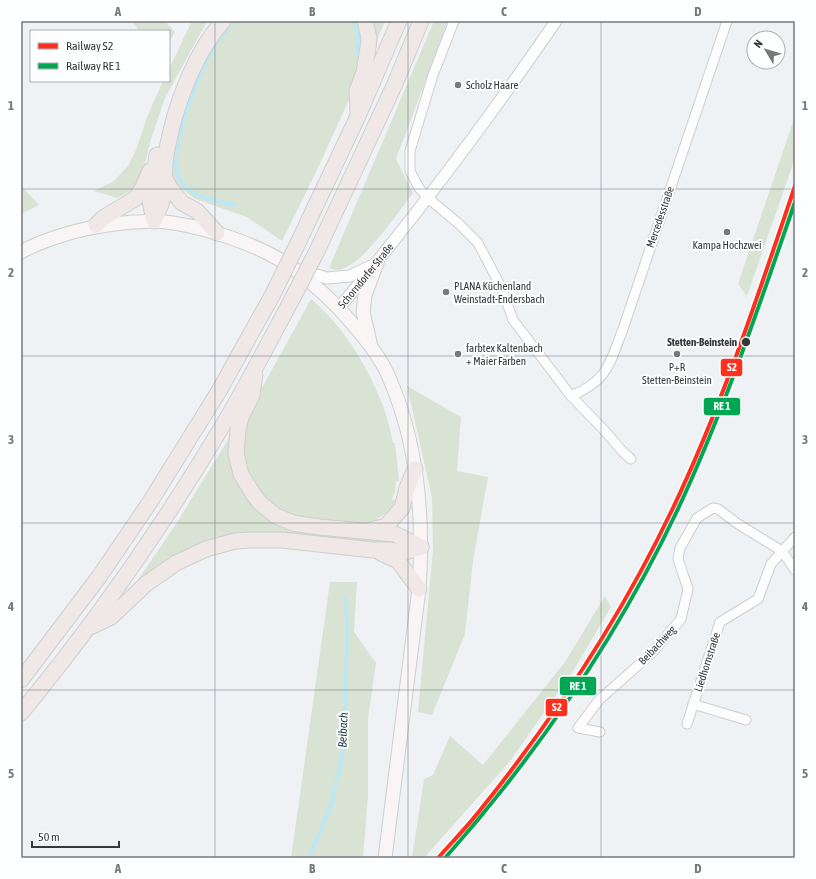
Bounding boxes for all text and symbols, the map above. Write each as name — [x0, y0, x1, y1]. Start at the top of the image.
text: A — [114, 4, 122, 19]
text: B — [309, 4, 316, 19]
text: C — [501, 4, 507, 19]
text: D — [694, 4, 702, 19]
legend — [30, 30, 170, 82]
north arrow — [746, 30, 786, 70]
text: N — [751, 38, 765, 50]
text: Railway S2 — [66, 39, 113, 53]
text: Railway RE 1 — [66, 59, 121, 73]
place label: Scholz Haare — [466, 79, 518, 91]
marker: Scholz Haare — [453, 80, 463, 90]
text: 1 — [8, 98, 14, 113]
text: 1 — [802, 98, 808, 113]
street label: Mercedesstraße — [644, 185, 676, 249]
marker: Kampa Hochzwei — [722, 227, 732, 237]
place label: Kampa Hochzwei — [693, 239, 761, 251]
street label: Schorndorfer Straße — [336, 241, 396, 310]
text: 2 — [8, 265, 14, 280]
text: 2 — [802, 265, 808, 280]
place label: PLANA Küchenland Weinstadt-Endersbach — [454, 280, 545, 305]
marker: PLANA Küchenland Weinstadt-Endersbach — [441, 287, 451, 297]
place label: Stetten-Beinstein — [667, 336, 737, 348]
marker: Stetten-Beinstein — [740, 336, 752, 348]
place label: farbtex Kaltenbach + Maier Farben — [466, 342, 543, 367]
marker: farbtex Kaltenbach + Maier Farben — [453, 349, 463, 359]
marker: P+R Stetten-Beinstein — [672, 349, 682, 359]
line badge: S2 — [720, 358, 743, 377]
place label: P+R Stetten-Beinstein — [642, 361, 712, 386]
text: S2 — [727, 361, 737, 373]
line badge: RE 1 — [703, 397, 741, 416]
text: RE 1 — [714, 400, 730, 412]
text: 3 — [8, 432, 14, 447]
text: 3 — [802, 432, 808, 447]
text: 4 — [7, 599, 14, 614]
text: 4 — [801, 599, 808, 614]
street label: Beibachweg — [636, 623, 678, 667]
street label: Liedhornstraße — [692, 631, 722, 693]
line badge: RE 1 — [559, 676, 597, 696]
text: RE 1 — [570, 680, 586, 692]
line badge: S2 — [545, 698, 568, 717]
text: S2 — [552, 701, 562, 713]
water label: Beibach — [335, 712, 351, 748]
text: 5 — [8, 766, 14, 781]
text: 5 — [802, 766, 808, 781]
scale bar — [32, 823, 119, 849]
text: 50 m — [38, 830, 60, 844]
text: A — [114, 861, 122, 876]
text: B — [309, 861, 316, 876]
text: C — [501, 861, 507, 876]
text: D — [694, 861, 702, 876]

